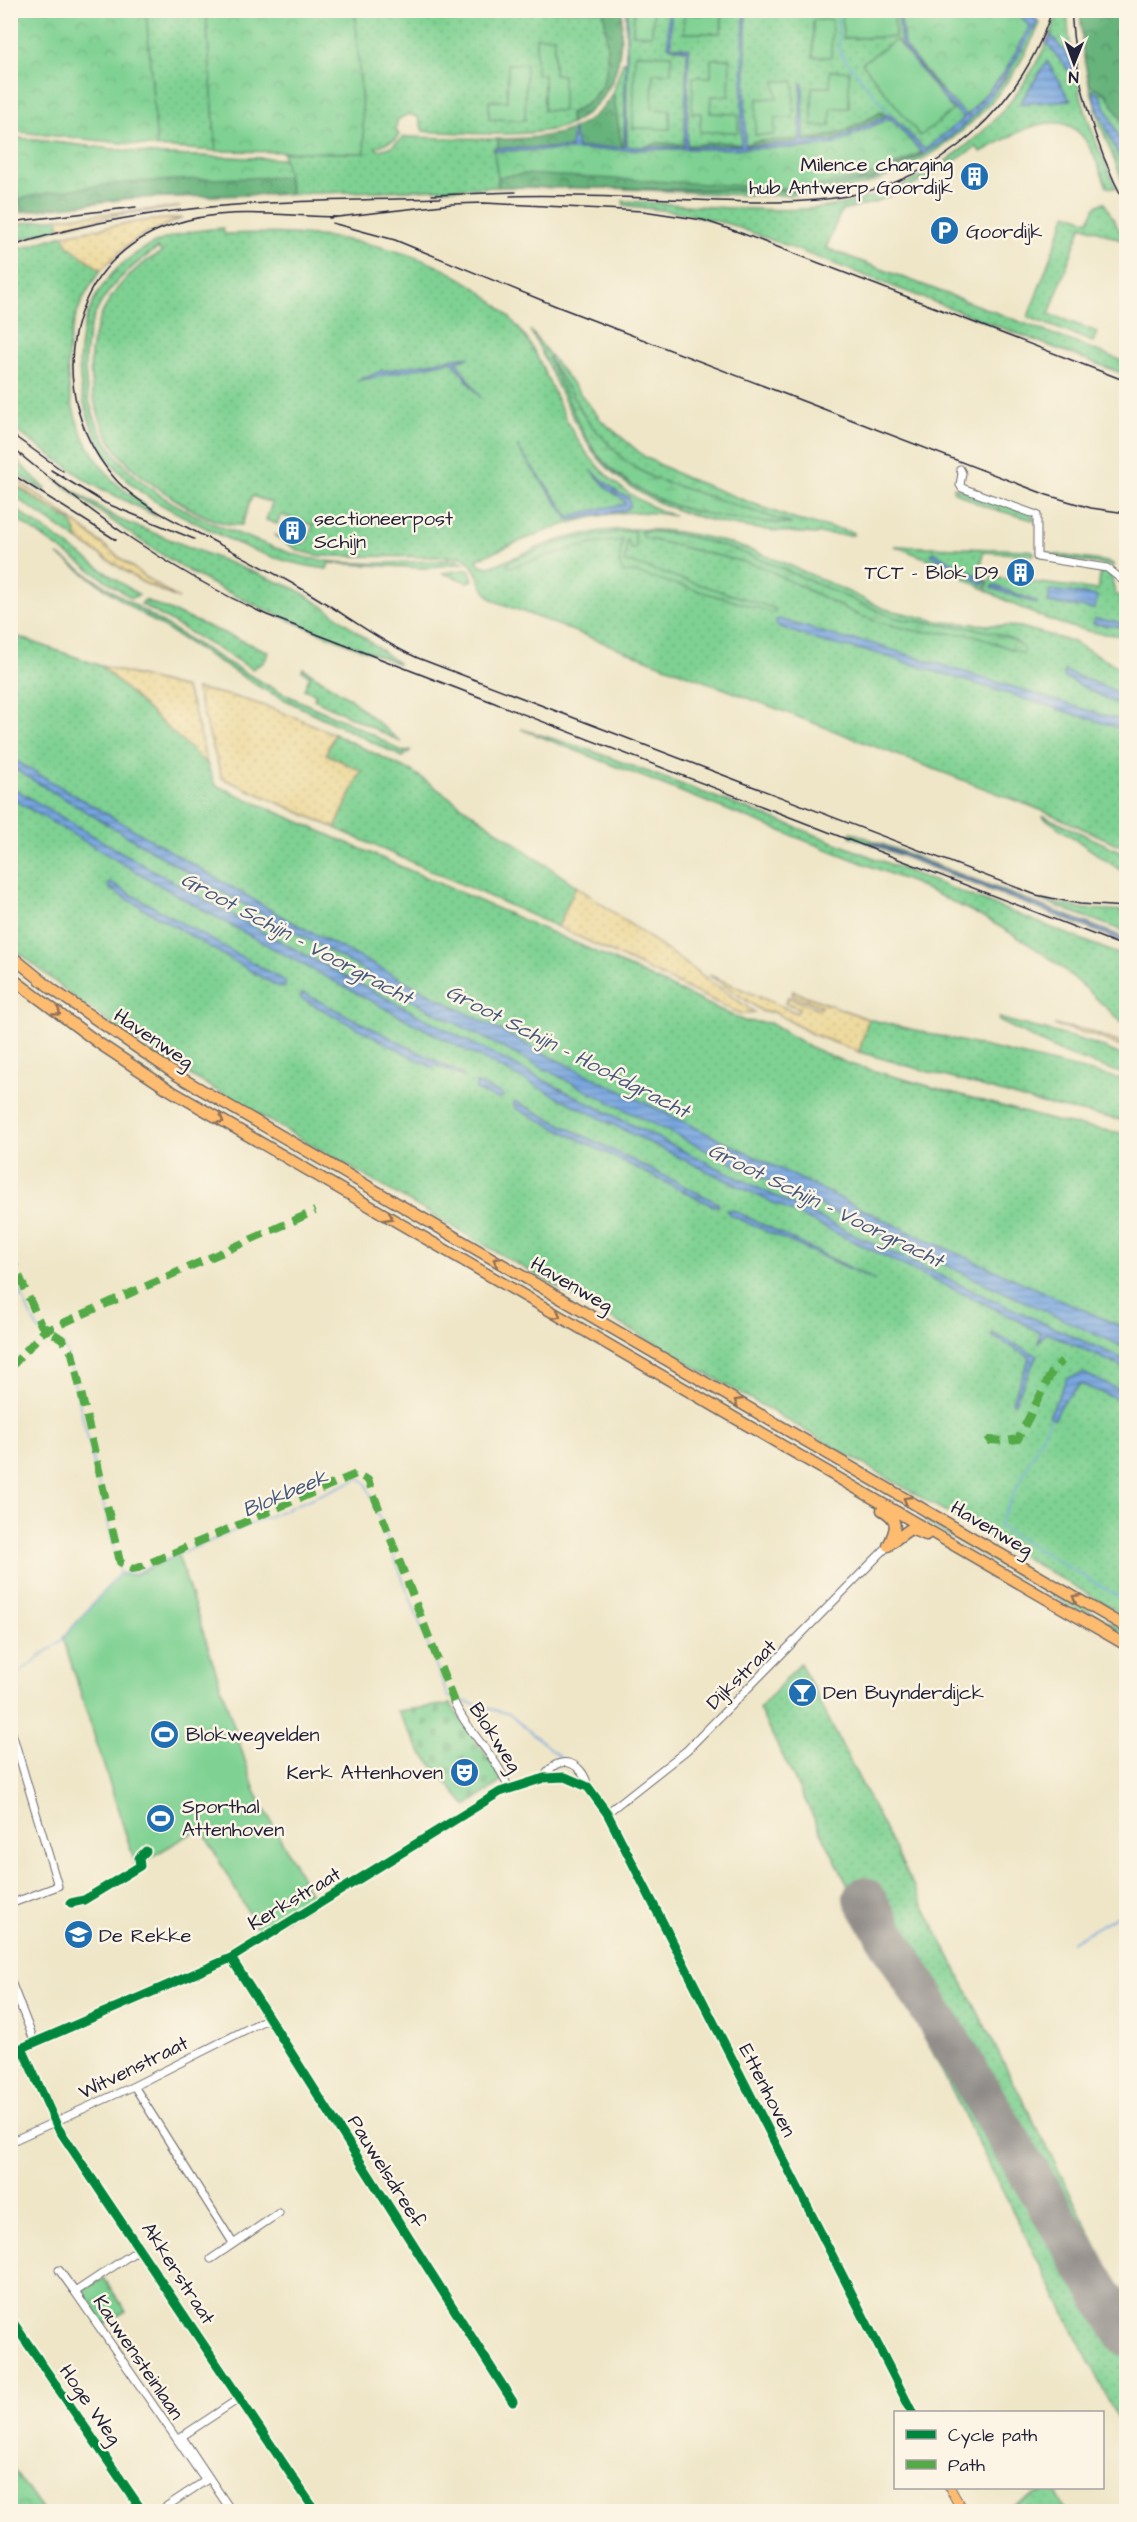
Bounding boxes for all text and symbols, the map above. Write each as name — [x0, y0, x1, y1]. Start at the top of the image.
north arrow — [1044, 33, 1104, 93]
text: N — [1069, 66, 1079, 88]
place label: Milence charging hub Antwerp Goordijk — [749, 151, 953, 202]
building icon: Milence charging hub Antwerp Goordijk — [958, 160, 990, 192]
parking icon: Goordijk — [929, 215, 961, 247]
place label: Goordijk — [966, 218, 1043, 246]
place label: sectioneerpost Schijn — [314, 505, 453, 556]
building icon: sectioneerpost Schijn — [277, 514, 309, 546]
building icon: TCT - Blok D9 — [1004, 556, 1036, 588]
place label: TCT - Blok D9 — [864, 559, 999, 587]
water label: Groot Schijn - Voorgracht — [175, 865, 420, 1014]
water label: Groot Schijn - Hoofdgracht — [441, 977, 697, 1128]
street label: Havenweg — [107, 1002, 199, 1077]
one-way arrow — [50, 1005, 61, 1016]
one-way arrow — [214, 1112, 224, 1124]
water label: Groot Schijn - Voorgracht — [703, 1136, 950, 1277]
one-way arrow — [382, 1210, 393, 1221]
street label: Havenweg — [525, 1250, 618, 1321]
one-way arrow — [493, 1257, 503, 1269]
one-way arrow — [551, 1308, 561, 1319]
one-way arrow — [734, 1397, 744, 1409]
water label: Blokbeek — [238, 1462, 333, 1524]
street label: Havenweg — [945, 1494, 1038, 1565]
one-way arrow — [903, 1496, 913, 1507]
one-way arrow — [1072, 1593, 1082, 1605]
street label: Dijkstraat — [700, 1633, 783, 1716]
bar icon: Den Buynderdijck — [786, 1676, 818, 1708]
place label: Den Buynderdijck — [823, 1679, 984, 1708]
street label: Blokweg — [461, 1697, 528, 1779]
sports icon: Blokwegvelden — [149, 1718, 181, 1750]
place label: Blokwegvelden — [186, 1721, 320, 1750]
theatre icon: Kerk Attenhoven — [448, 1756, 480, 1788]
place label: Kerk Attenhoven — [287, 1759, 443, 1787]
place label: Sporthal Attenhoven — [182, 1793, 284, 1844]
sports icon: Sporthal Attenhoven — [145, 1802, 177, 1834]
street label: Kerkstraat — [243, 1860, 346, 1938]
school or university icon: De Rekke — [62, 1919, 94, 1951]
place label: De Rekke — [99, 1922, 191, 1950]
street label: Witvenstraat — [74, 2029, 193, 2107]
street label: Ettenhoven — [732, 2039, 803, 2142]
street label: Pauwelsdreef — [340, 2110, 432, 2233]
street label: Akkerstraat — [135, 2217, 222, 2330]
street label: Kauwensteinlaan — [86, 2290, 190, 2425]
street label: Hoge Weg — [51, 2359, 128, 2451]
legend — [894, 2411, 1104, 2489]
text: Cycle path — [948, 2423, 1037, 2449]
text: Path — [948, 2453, 985, 2478]

